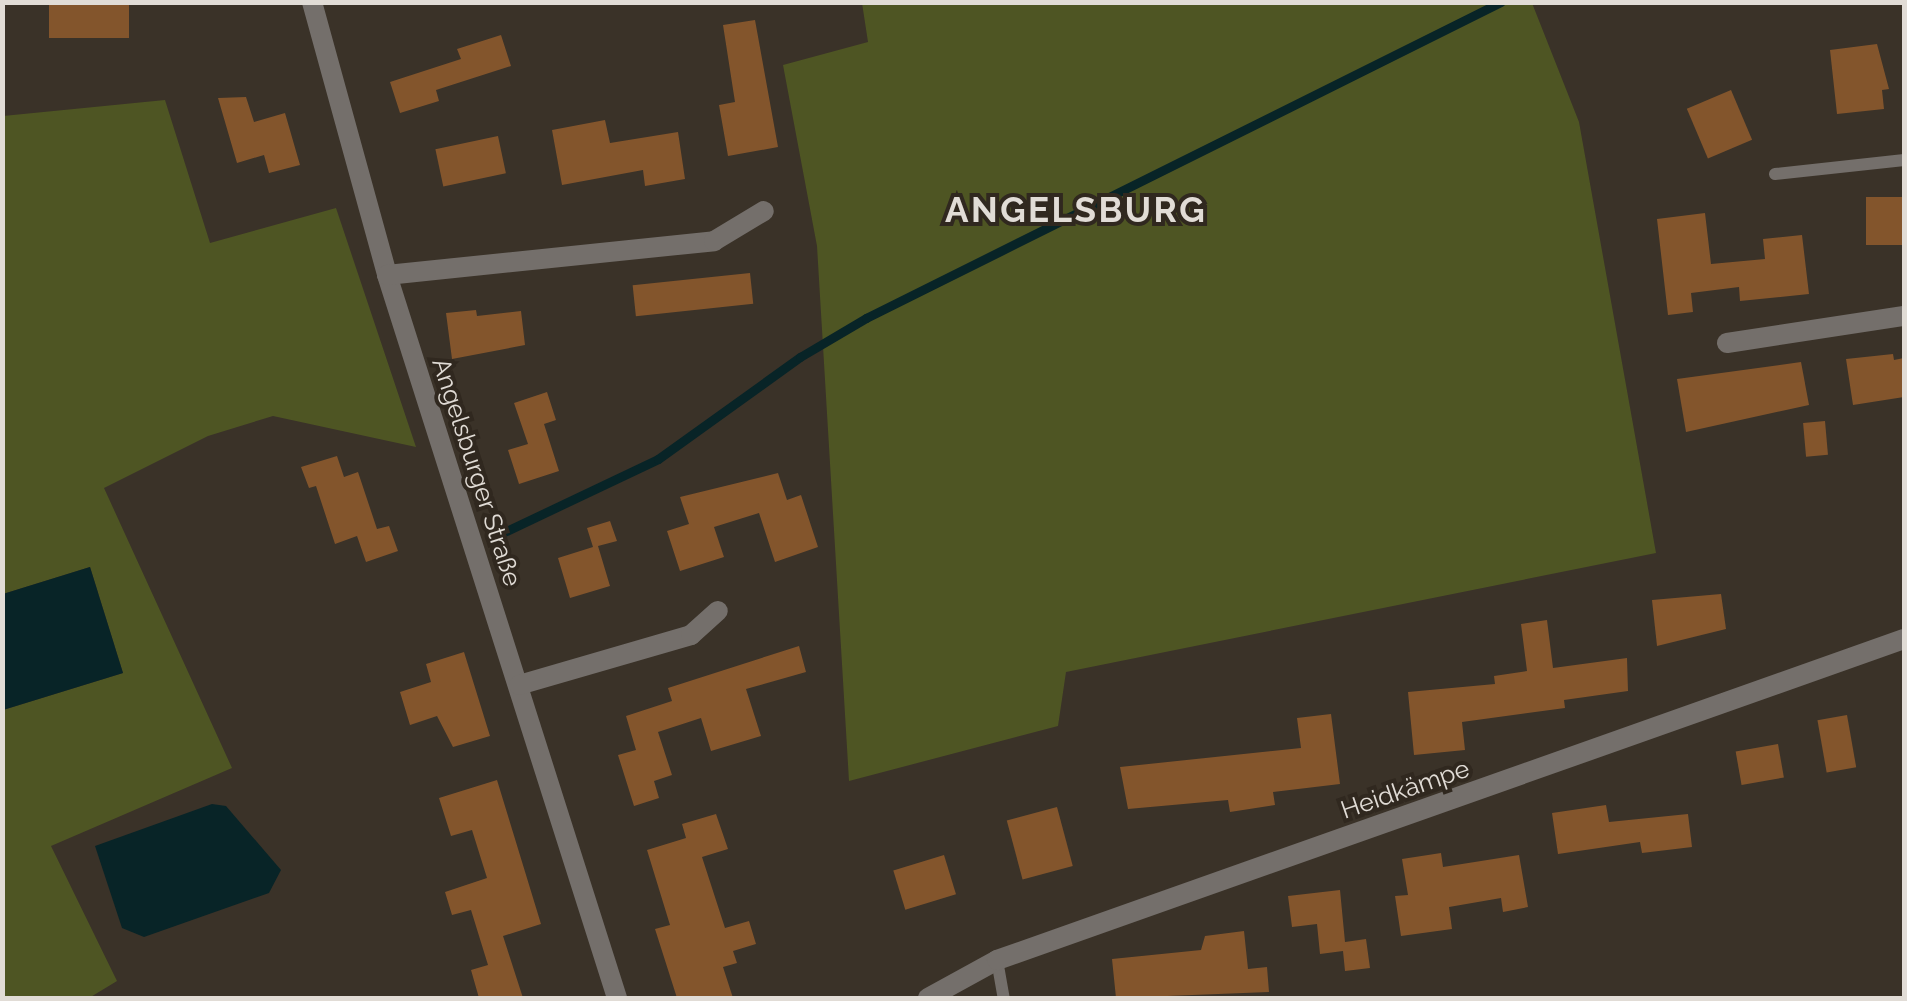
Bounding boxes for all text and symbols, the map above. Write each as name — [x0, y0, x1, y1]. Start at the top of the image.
district label: ANGELSBURG — [945, 189, 1207, 231]
street label: Angelsburger Straße — [426, 354, 528, 590]
street label: Heidkämpe — [1337, 753, 1473, 825]

